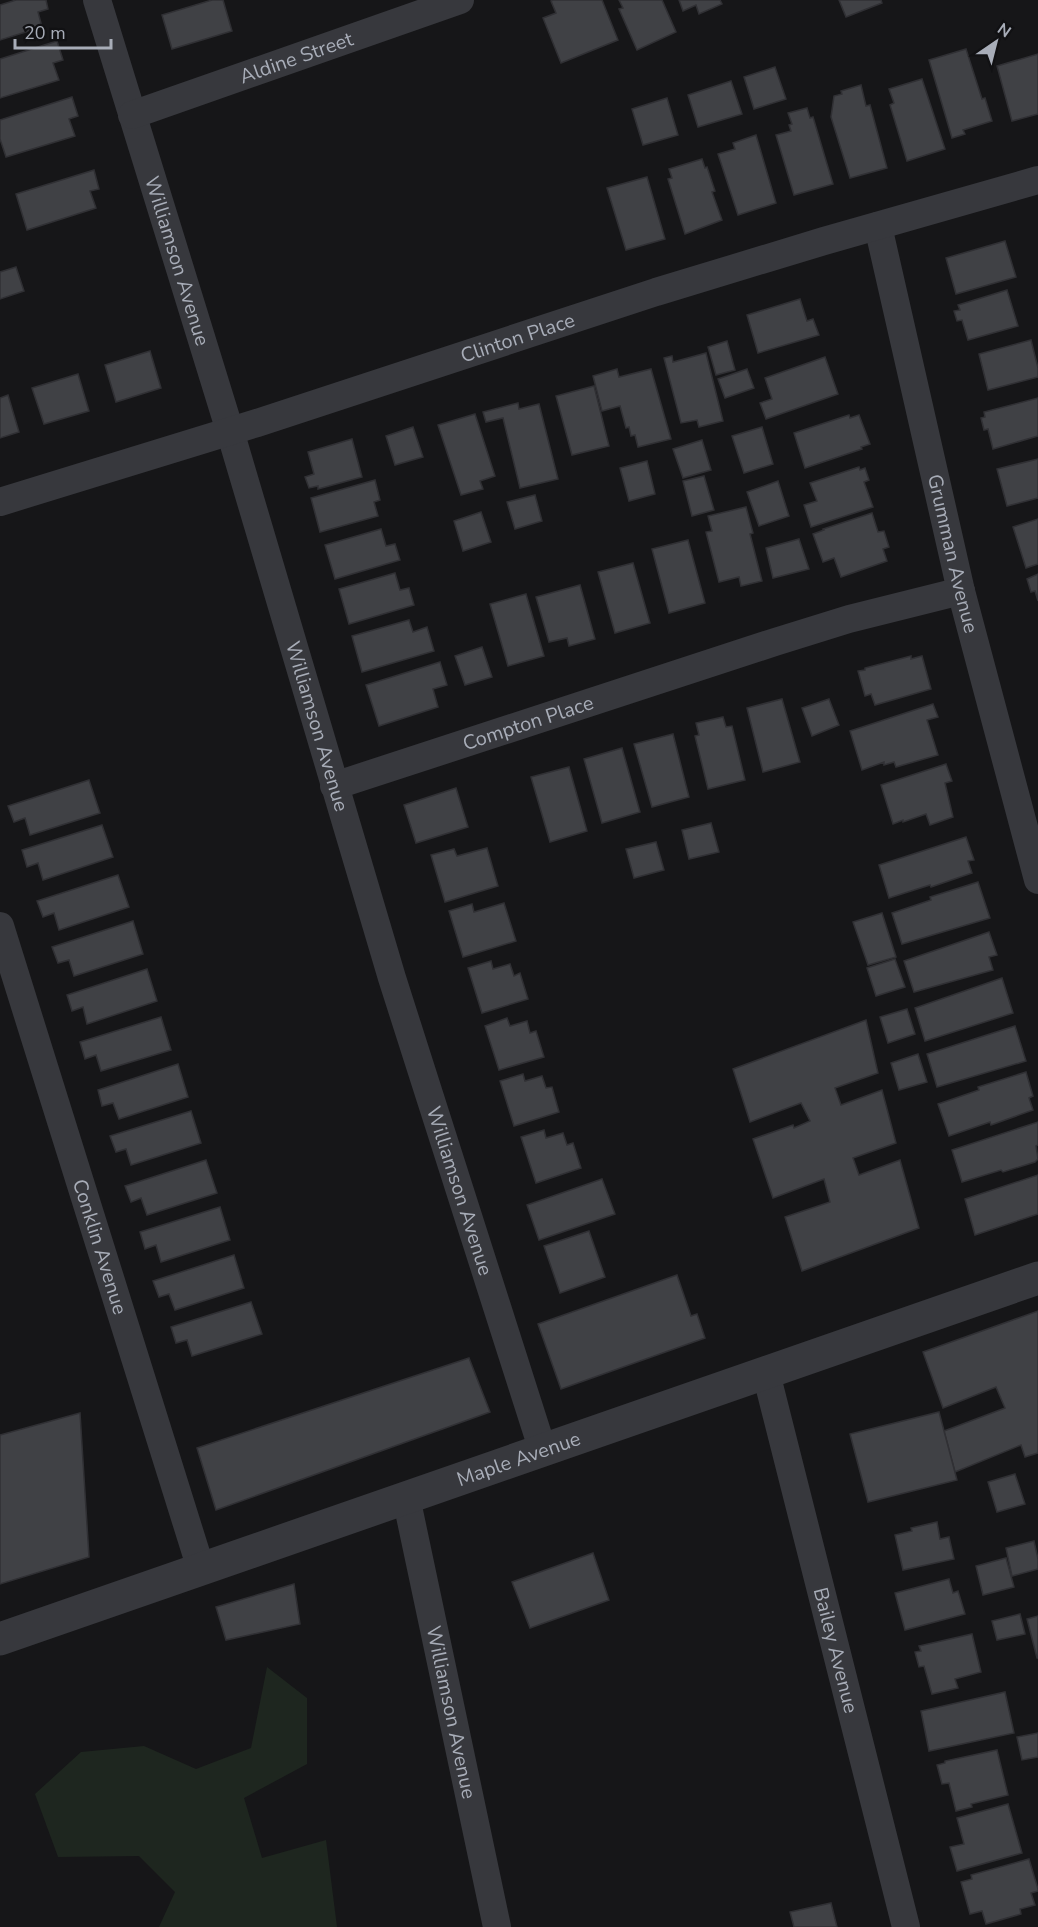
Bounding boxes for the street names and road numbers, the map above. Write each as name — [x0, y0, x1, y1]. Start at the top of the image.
street label: Aldine Street — [236, 25, 358, 90]
street label: Williamson Avenue — [139, 173, 216, 349]
street label: Clinton Place — [457, 306, 578, 369]
street label: Grumman Avenue — [921, 471, 985, 636]
street label: Williamson Avenue — [279, 638, 355, 815]
street label: Compton Place — [459, 689, 597, 757]
street label: Williamson Avenue — [420, 1103, 500, 1279]
street label: Conklin Avenue — [66, 1176, 134, 1318]
street label: Maple Avenue — [453, 1425, 584, 1493]
street label: Bailey Avenue — [807, 1585, 865, 1716]
street label: Williamson Avenue — [420, 1623, 483, 1801]

